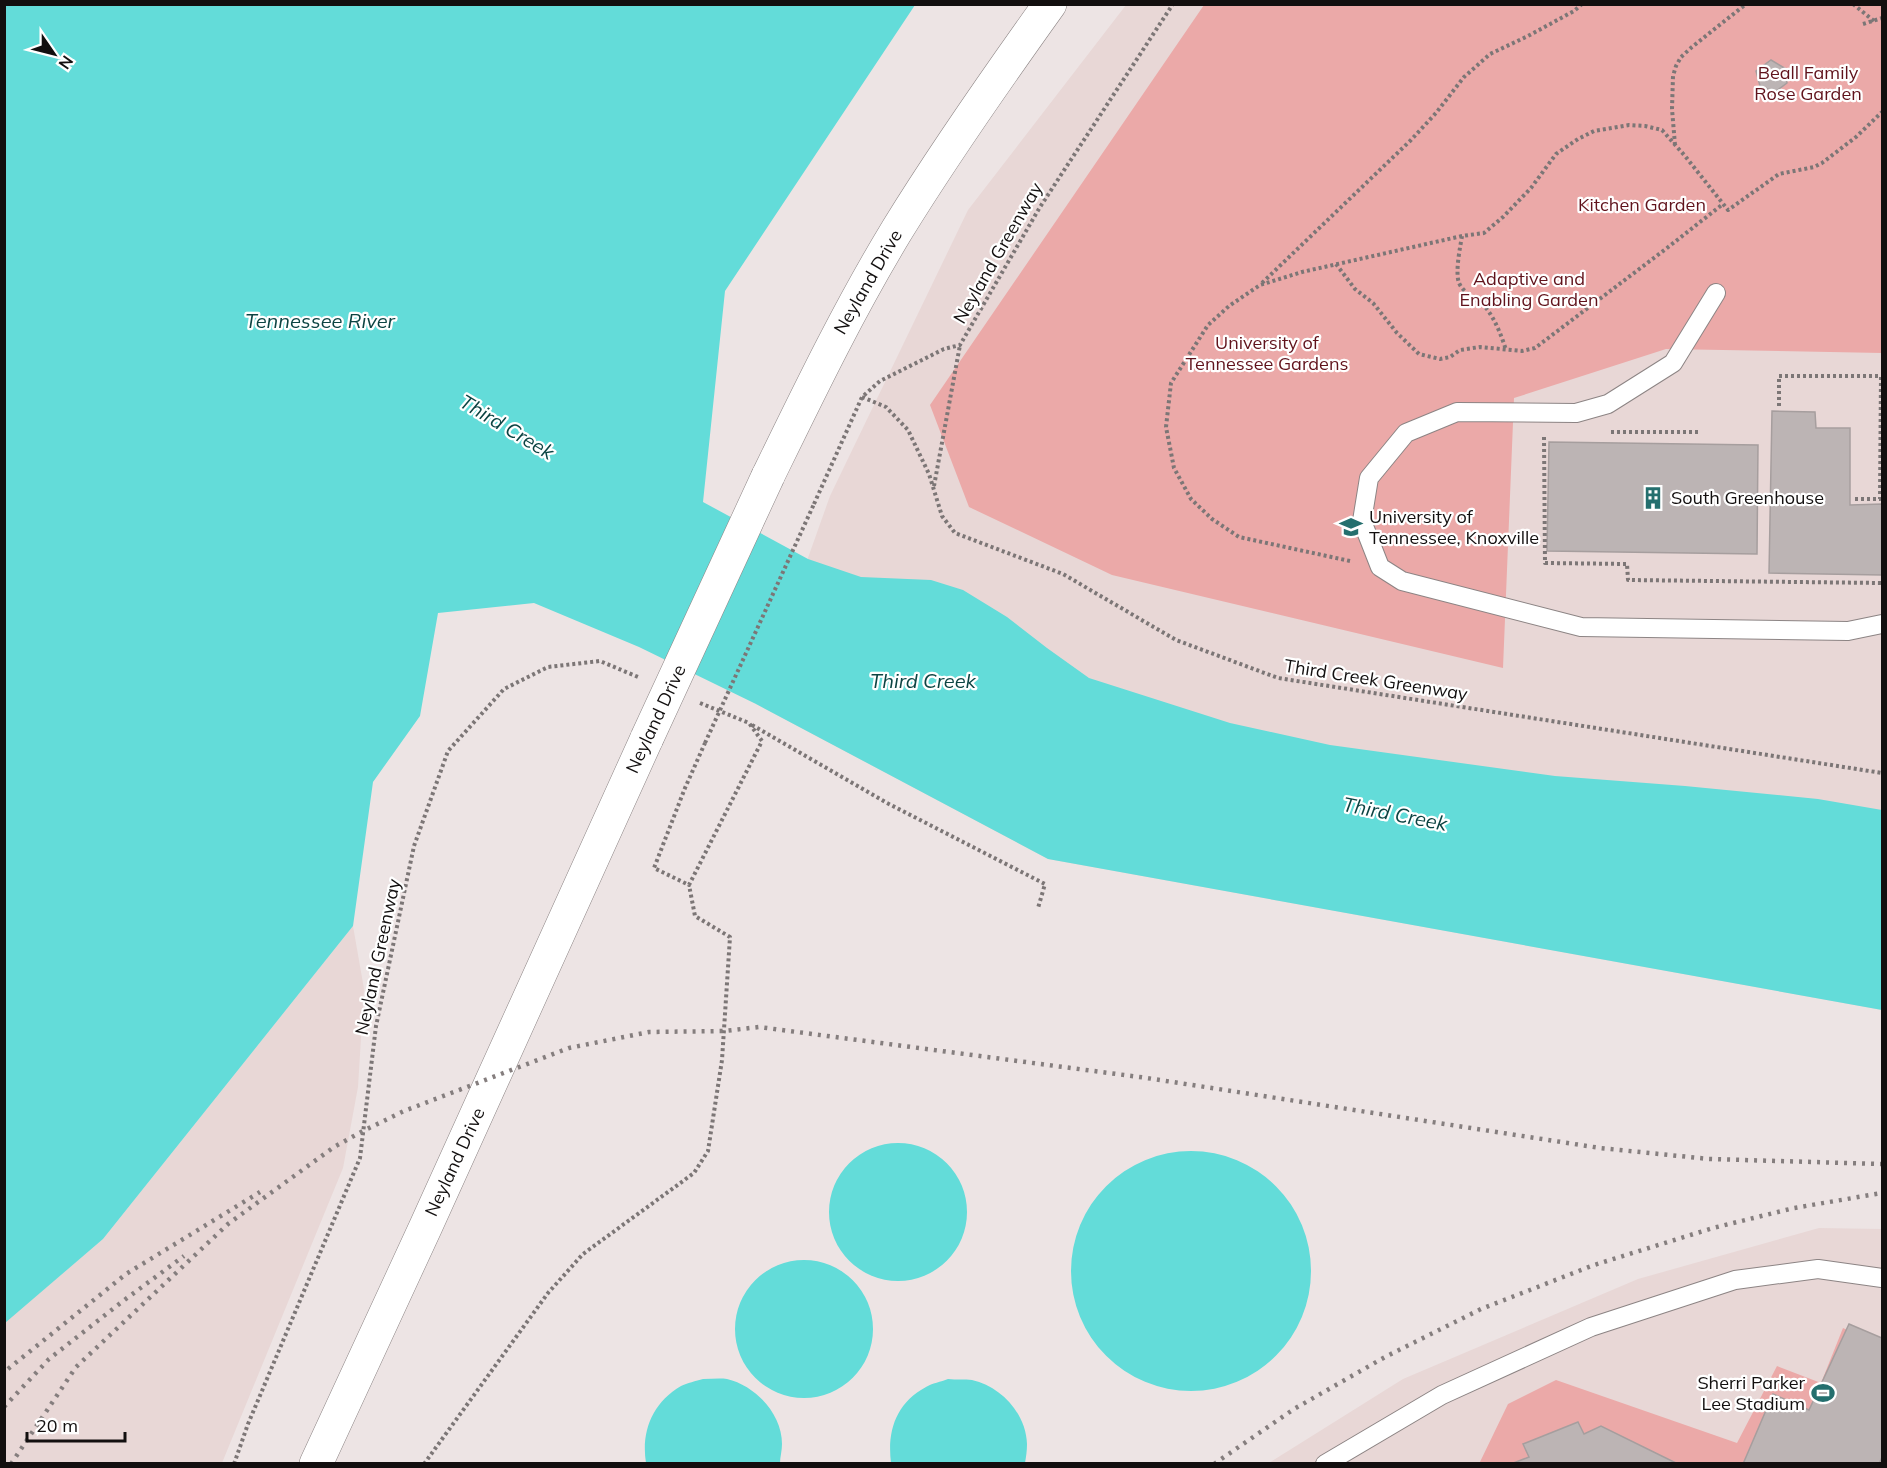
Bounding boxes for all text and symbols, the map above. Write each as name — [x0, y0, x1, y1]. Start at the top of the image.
north arrow — [24, 24, 84, 84]
text: N — [55, 52, 78, 73]
park label: Beall Family Rose Garden — [1754, 61, 1862, 105]
street label: Neyland Greenway — [948, 178, 1048, 327]
park label: Kitchen Garden — [1578, 193, 1706, 216]
street label: Neyland Drive — [828, 225, 907, 338]
park label: Adaptive and Enabling Garden — [1460, 267, 1598, 311]
water label: Tennessee River — [245, 308, 396, 333]
park label: University of Tennessee Gardens — [1186, 331, 1348, 375]
water label: Third Creek — [455, 389, 560, 465]
building icon: South Greenhouse — [1640, 485, 1666, 511]
place label: South Greenhouse — [1671, 486, 1824, 509]
place label: University of Tennessee, Knoxville — [1369, 505, 1539, 549]
school or university icon: University of Tennessee, Knoxville — [1338, 514, 1364, 540]
street label: Third Creek Greenway — [1283, 654, 1470, 705]
street label: Neyland Drive — [620, 661, 691, 777]
water label: Third Creek — [870, 668, 977, 693]
water label: Third Creek — [1341, 791, 1450, 836]
street label: Neyland Greenway — [350, 876, 405, 1037]
street label: Neyland Drive — [419, 1104, 490, 1220]
place label: Sherri Parker Lee Stadium — [1697, 1371, 1805, 1415]
sports icon: Sherri Parker Lee Stadium — [1810, 1380, 1836, 1406]
scale bar — [27, 1405, 124, 1443]
text: 20 m — [36, 1414, 78, 1437]

